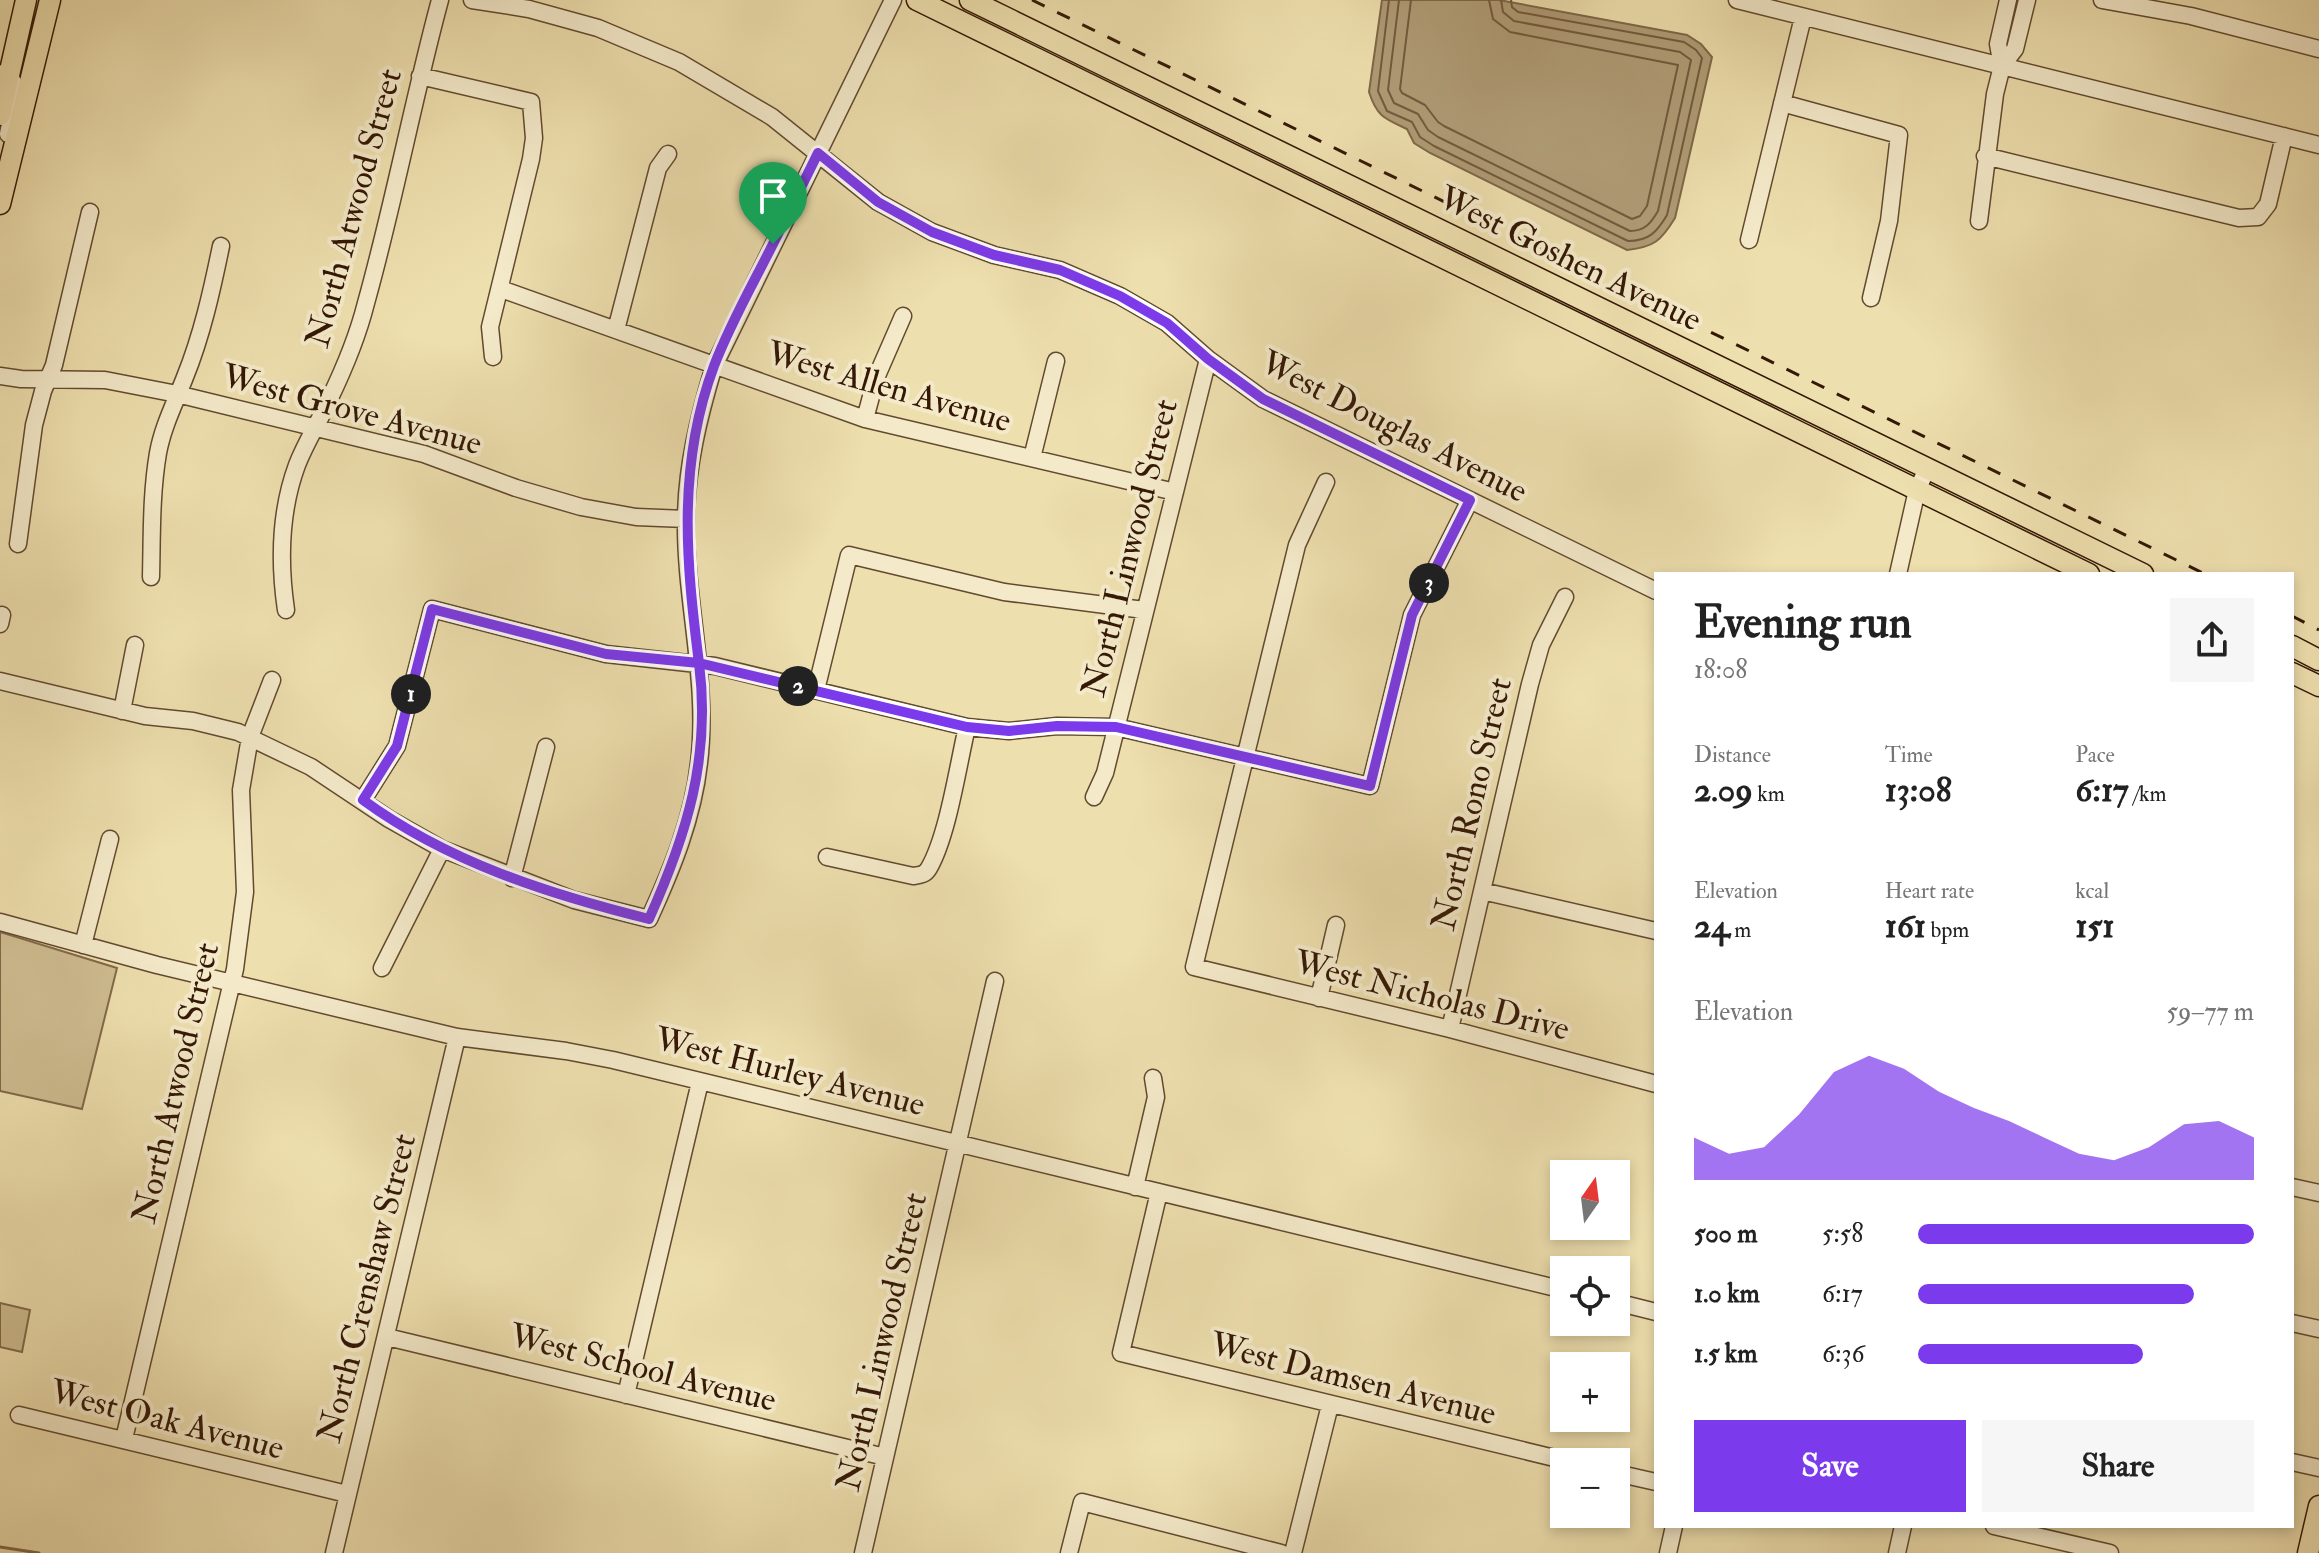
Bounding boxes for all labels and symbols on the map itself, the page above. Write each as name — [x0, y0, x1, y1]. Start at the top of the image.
street label: North Atwood Street — [296, 64, 412, 352]
pin — [739, 162, 807, 244]
street label: West Goshen Avenue — [1431, 176, 1709, 341]
street label: West Allen Avenue — [761, 331, 1016, 442]
street label: West Douglas Avenue — [1252, 341, 1535, 513]
street label: West Grove Avenue — [217, 354, 486, 465]
street label: North Linwood Street — [1072, 395, 1188, 701]
pin: 3 — [1409, 563, 1449, 603]
pin: 2 — [778, 666, 818, 706]
street label: North Rono Street — [1422, 673, 1522, 935]
pin: 1 — [391, 674, 431, 714]
street label: North Atwood Street — [123, 939, 229, 1227]
street label: West Nicholas Drive — [1289, 941, 1574, 1051]
street label: West Hurley Avenue — [650, 1017, 929, 1126]
street label: North Crenshaw Street — [308, 1129, 426, 1447]
north arrow — [1550, 1160, 1630, 1240]
street label: North Linwood Street — [827, 1189, 937, 1495]
street label: West School Avenue — [504, 1314, 781, 1422]
street label: West Damsen Avenue — [1205, 1323, 1500, 1435]
street label: West Oak Avenue — [45, 1370, 288, 1470]

